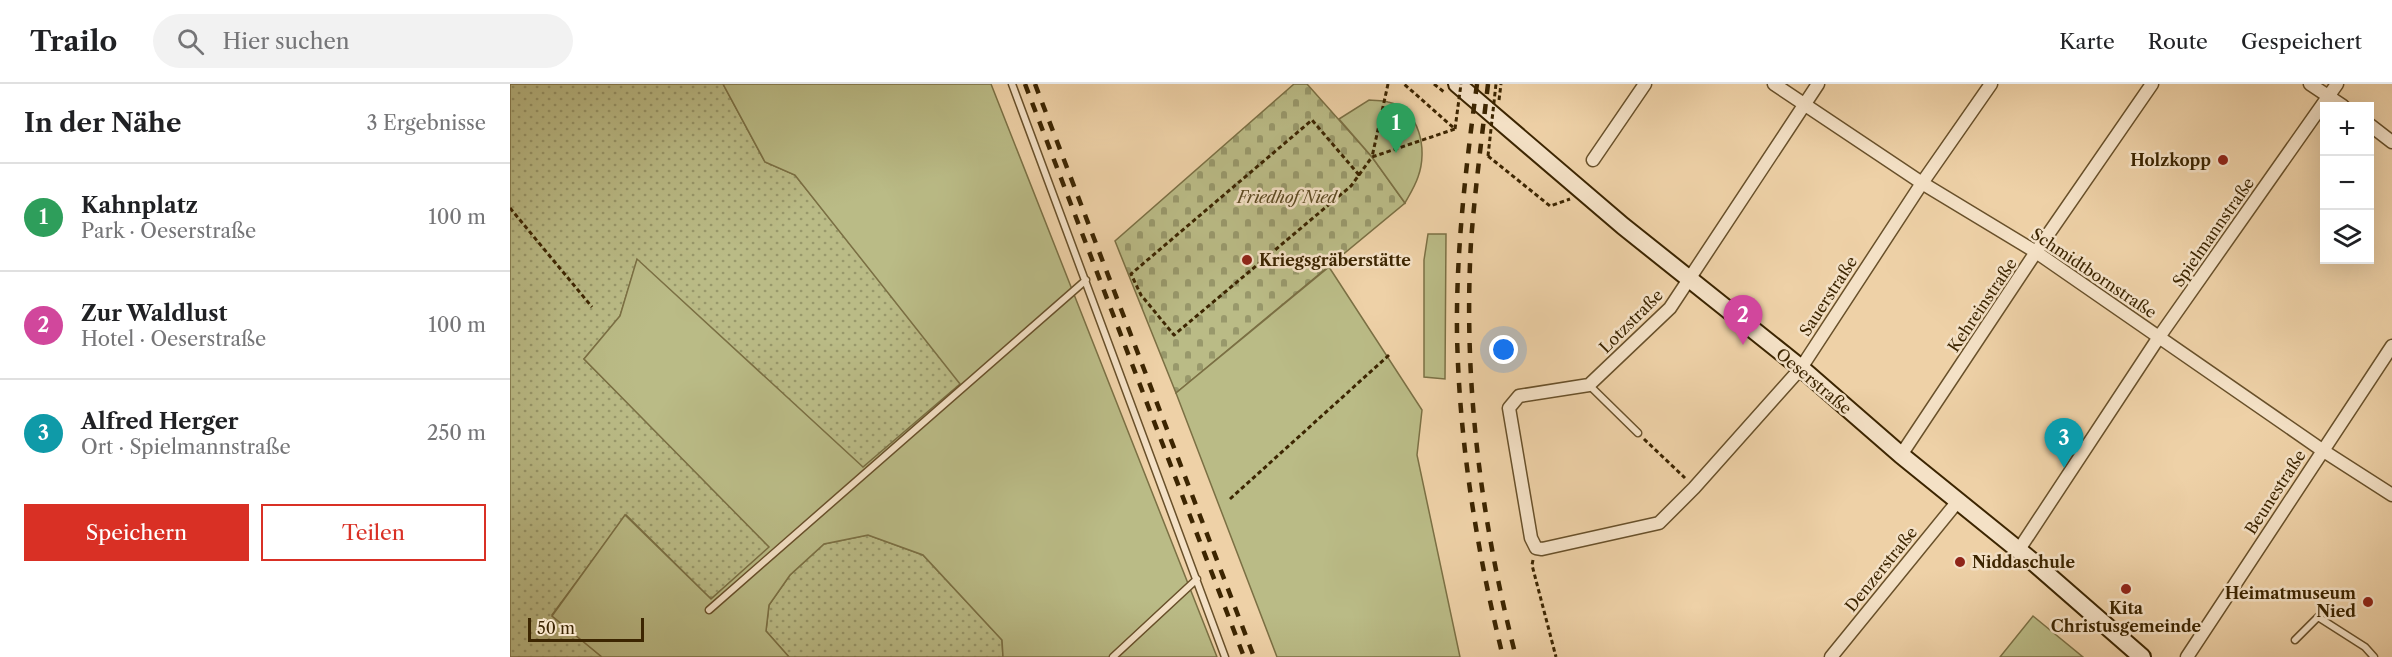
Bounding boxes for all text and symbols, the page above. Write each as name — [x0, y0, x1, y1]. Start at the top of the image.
search box — [153, 14, 573, 68]
text: Trailo — [30, 24, 117, 58]
icon: search — [174, 25, 207, 58]
text: Hier suchen — [222, 28, 350, 55]
text: Karte — [2059, 29, 2115, 54]
text: Route — [2148, 29, 2208, 54]
text: Gespeichert — [2241, 29, 2362, 54]
map controls — [2320, 102, 2374, 264]
button: + — [2320, 102, 2374, 156]
pin: 1 — [1376, 104, 1416, 153]
text: In der Nähe — [24, 107, 181, 139]
text: 3 Ergebnisse — [367, 111, 486, 135]
place label: Holzkopp — [2130, 150, 2211, 170]
marker: Holzkopp — [2216, 153, 2230, 167]
button: − — [2320, 156, 2374, 210]
street label: Spielmannstraße — [2168, 173, 2258, 291]
park label: Friedhof Nied — [1235, 187, 1338, 207]
text: Kahnplatz — [81, 192, 198, 219]
text: 1 — [39, 205, 48, 229]
text: 100 m — [428, 205, 486, 229]
button: layers — [2320, 210, 2374, 264]
text: Park · Oeserstraße — [81, 219, 256, 243]
street label: Schmidtbornstraße — [2027, 224, 2161, 322]
place label: Kriegsgräberstätte — [1259, 250, 1411, 270]
street label: Sauerstraße — [1795, 252, 1861, 340]
marker: Kriegsgräberstätte — [1240, 253, 1254, 267]
street label: Kehreinstraße — [1943, 254, 2021, 356]
street label: Lotzstraße — [1595, 285, 1667, 357]
pin: 2 — [1724, 296, 1762, 345]
text: Zur Waldlust — [81, 300, 227, 327]
text: 2 — [38, 313, 49, 337]
text: 100 m — [428, 313, 486, 337]
text: Hotel · Oeserstraße — [81, 327, 266, 351]
your location — [1489, 335, 1518, 364]
street label: Oeserstraße — [1772, 344, 1856, 418]
text: Alfred Herger — [81, 408, 239, 435]
pin: 3 — [2044, 418, 2084, 468]
text: 3 — [38, 421, 49, 445]
text: 250 m — [427, 421, 486, 445]
text: Ort · Spielmannstraße — [81, 435, 291, 459]
street label: Beunestraße — [2240, 446, 2310, 538]
button: Speichern — [24, 504, 249, 561]
button: Teilen — [261, 504, 486, 561]
street label: Denzerstraße — [1841, 522, 1921, 616]
place label: Niddaschule — [1972, 552, 2075, 572]
marker: Niddaschule — [1953, 555, 1967, 569]
marker: Kita Christusgemeinde — [2119, 582, 2133, 596]
place label: Heimatmuseum Nied — [2225, 583, 2356, 621]
marker: Heimatmuseum Nied — [2361, 595, 2375, 609]
place label: Kita Christusgemeinde — [2051, 598, 2202, 636]
scale bar — [528, 615, 644, 642]
text: 50 m — [537, 618, 575, 638]

